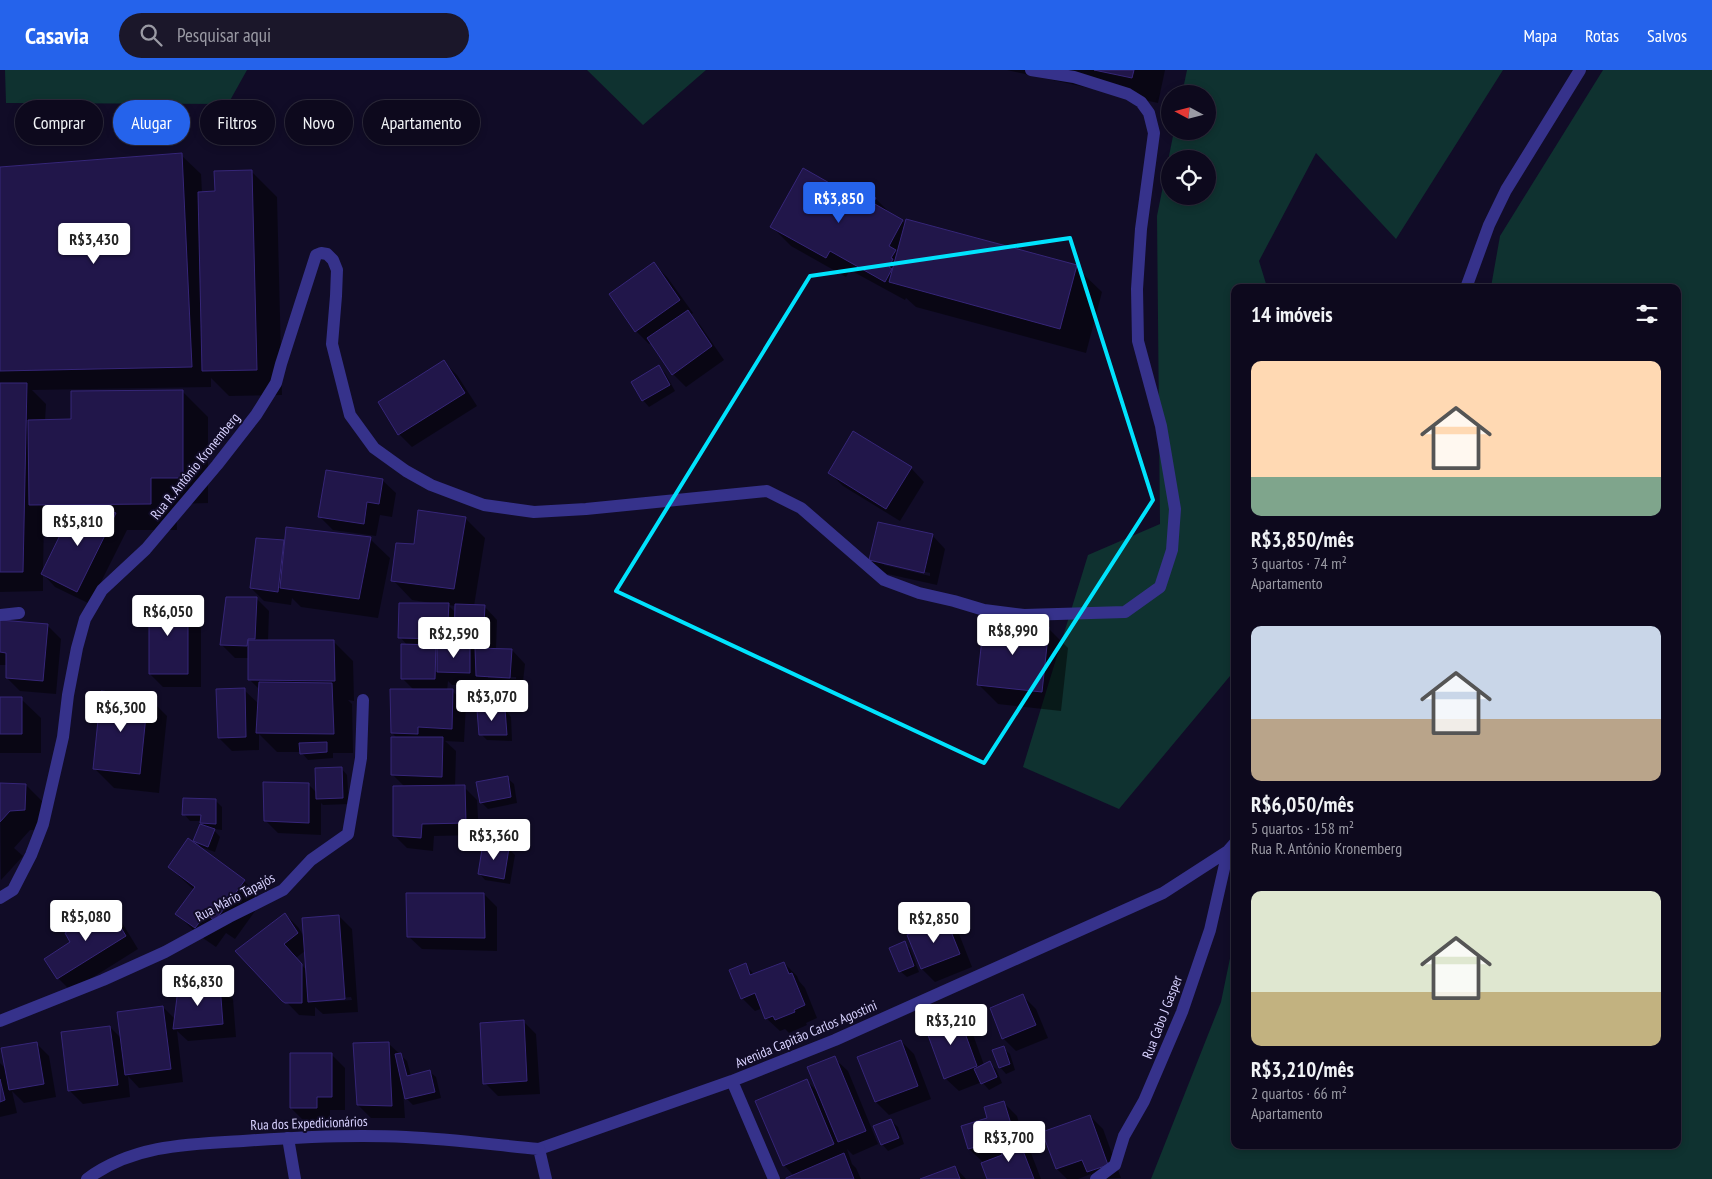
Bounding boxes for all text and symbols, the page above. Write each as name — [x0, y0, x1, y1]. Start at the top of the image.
search box — [119, 13, 469, 58]
text: Casavia — [25, 20, 89, 51]
icon: search — [137, 21, 165, 49]
text: Pesquisar aqui — [177, 23, 271, 47]
text: Mapa — [1523, 24, 1557, 47]
text: Rotas — [1585, 24, 1619, 47]
text: Salvos — [1647, 24, 1687, 47]
north arrow — [1161, 85, 1216, 140]
map controls — [1161, 85, 1216, 205]
chip: Comprar — [15, 100, 103, 145]
chip: Alugar — [113, 100, 190, 145]
chip: Filtros — [200, 100, 275, 145]
chip: Novo — [285, 100, 353, 145]
chip: Apartamento — [363, 100, 480, 145]
button: locate — [1161, 150, 1216, 205]
pin: R$3,850 — [793, 182, 885, 224]
text: R$3,850 — [814, 188, 864, 208]
pin: R$3,430 — [48, 222, 140, 265]
text: R$3,430 — [69, 229, 119, 249]
icon: filters — [1633, 300, 1661, 328]
text: 14 imóveis — [1251, 301, 1332, 328]
icon: home — [1411, 393, 1501, 483]
street label: Rua R. Antônio Kronemberg — [146, 409, 244, 523]
pin: R$5,810 — [32, 504, 124, 547]
text: R$5,810 — [53, 511, 103, 531]
text: R$3,850/mês — [1251, 526, 1354, 553]
text: 3 quartos · 74 m² — [1251, 553, 1347, 573]
text: Apartamento — [1251, 573, 1323, 593]
pin: R$6,050 — [122, 594, 214, 637]
text: R$6,050 — [143, 601, 193, 621]
pin: R$8,990 — [967, 614, 1059, 656]
pin: R$2,590 — [408, 616, 500, 659]
text: R$8,990 — [988, 620, 1038, 640]
text: R$2,590 — [429, 623, 479, 643]
icon: home — [1411, 658, 1501, 748]
pin: R$3,070 — [446, 680, 538, 722]
text: R$3,070 — [467, 686, 517, 706]
pin: R$6,300 — [75, 690, 167, 733]
text: R$6,300 — [96, 697, 146, 717]
text: R$6,050/mês — [1251, 791, 1354, 818]
pin: R$3,360 — [448, 818, 540, 861]
text: 5 quartos · 158 m² — [1251, 818, 1354, 838]
text: R$3,360 — [469, 825, 519, 845]
text: Rua R. Antônio Kronemberg — [1251, 838, 1402, 858]
street label: Rua Mário Tapajós — [192, 868, 278, 926]
pin: R$5,080 — [40, 900, 132, 942]
pin: R$2,850 — [888, 902, 980, 944]
text: R$5,080 — [61, 906, 111, 926]
text: R$2,850 — [909, 908, 959, 928]
icon: home — [1411, 923, 1501, 1013]
pin: R$6,830 — [152, 964, 244, 1007]
text: R$6,830 — [173, 971, 223, 991]
street label: Rua Cabo J Gasper — [1138, 973, 1186, 1061]
street label: Avenida Capitão Carlos Agostini — [732, 996, 880, 1072]
pin: R$3,210 — [905, 1004, 997, 1046]
text: R$3,210 — [926, 1010, 976, 1030]
text: R$3,210/mês — [1251, 1056, 1354, 1083]
text: 2 quartos · 66 m² — [1251, 1083, 1347, 1103]
text: Apartamento — [1251, 1103, 1323, 1123]
street label: Rua dos Expedicionários — [250, 1112, 368, 1134]
pin: R$3,700 — [963, 1120, 1055, 1163]
text: R$3,700 — [984, 1127, 1034, 1147]

